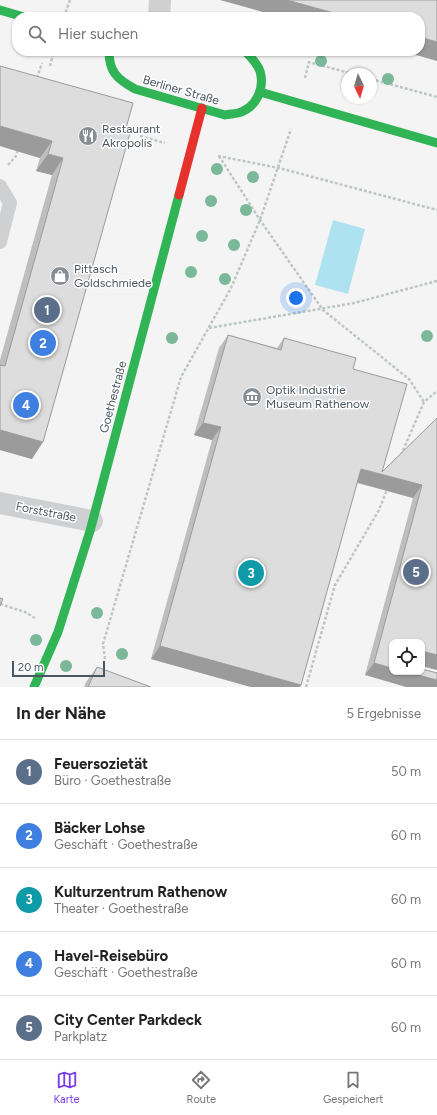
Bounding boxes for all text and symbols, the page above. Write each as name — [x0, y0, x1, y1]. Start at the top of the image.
search box — [12, 12, 425, 56]
icon: search — [26, 23, 48, 45]
text: Hier suchen — [58, 25, 138, 43]
north arrow — [341, 68, 377, 104]
street label: Berliner Straße — [141, 72, 221, 108]
place label: Restaurant Akropolis — [102, 122, 161, 150]
restaurant icon: Restaurant Akropolis — [77, 125, 99, 147]
place label: Pittasch Goldschmiede — [74, 262, 152, 290]
shop icon: Pittasch Goldschmiede — [49, 265, 71, 287]
your location — [286, 288, 306, 308]
pin: 1 — [34, 295, 60, 325]
pin: 2 — [30, 328, 56, 358]
street label: Goethestraße — [97, 359, 129, 435]
place label: Optik Industrie Museum Rathenow — [266, 383, 370, 411]
museum icon: Optik Industrie Museum Rathenow — [241, 386, 263, 408]
pin: 4 — [13, 390, 39, 420]
street label: Forststraße — [15, 499, 78, 525]
pin: 5 — [403, 557, 429, 587]
pin: 3 — [238, 558, 264, 588]
map controls — [389, 639, 425, 675]
button: locate — [389, 639, 425, 675]
scale bar — [12, 659, 105, 678]
text: 20 m — [18, 661, 43, 674]
text: In der Nähe — [16, 703, 106, 723]
text: 5 Ergebnisse — [346, 706, 421, 721]
text: Feuersozietät — [54, 755, 148, 773]
text: 1 — [26, 764, 32, 779]
text: 50 m — [391, 764, 421, 779]
text: Büro · Goethestraße — [54, 773, 171, 788]
text: Bäcker Lohse — [54, 819, 145, 837]
text: 2 — [25, 828, 33, 843]
text: 60 m — [391, 828, 421, 843]
text: Geschäft · Goethestraße — [54, 837, 198, 852]
text: Kulturzentrum Rathenow — [54, 883, 227, 901]
text: 3 — [25, 892, 33, 907]
text: 60 m — [391, 892, 421, 907]
text: Theater · Goethestraße — [54, 901, 188, 916]
text: Havel-Reisebüro — [54, 947, 168, 965]
text: 4 — [25, 956, 33, 971]
text: 60 m — [391, 956, 421, 971]
text: Geschäft · Goethestraße — [54, 965, 198, 980]
text: City Center Parkdeck — [54, 1011, 202, 1029]
text: 5 — [25, 1020, 33, 1035]
text: 60 m — [391, 1020, 421, 1035]
text: Parkplatz — [54, 1029, 107, 1044]
tab: Karte — [53, 1069, 80, 1106]
tab: Route — [187, 1069, 216, 1106]
tab: Gespeichert — [323, 1069, 384, 1106]

